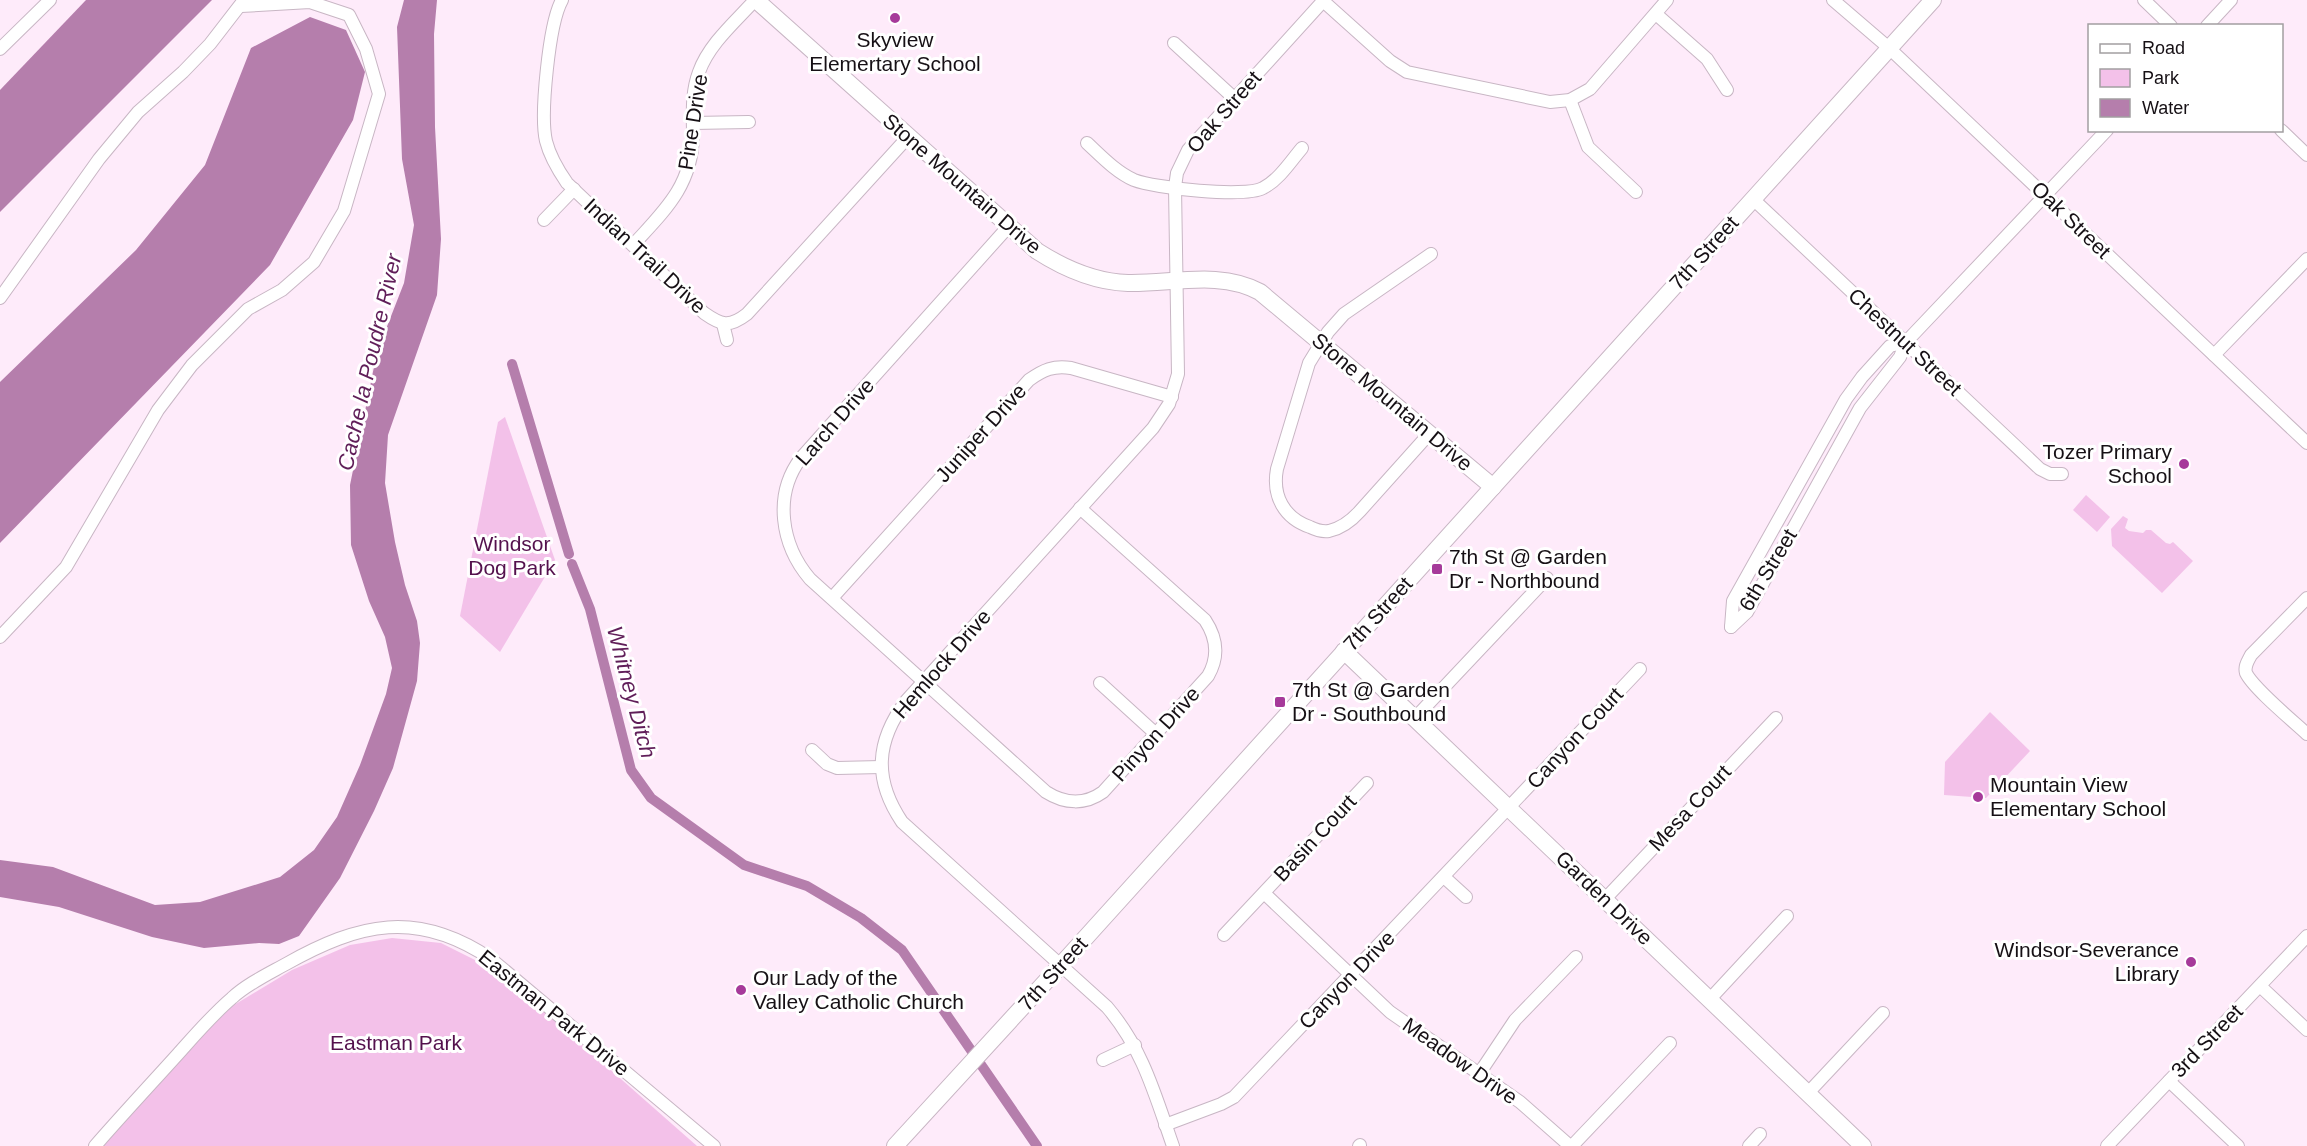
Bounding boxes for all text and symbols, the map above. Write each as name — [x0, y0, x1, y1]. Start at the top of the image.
marker: Skyview Elemertary School — [888, 11, 902, 25]
legend — [2088, 24, 2283, 132]
place label: Skyview Elemertary School — [809, 28, 981, 75]
text: Road — [2142, 38, 2185, 58]
street label: Oak Street — [1182, 66, 1265, 157]
text: Park — [2142, 68, 2180, 88]
street label: Pine Drive — [674, 72, 711, 172]
text: Water — [2142, 98, 2189, 118]
street label: Stone Mountain Drive — [879, 109, 1046, 259]
street label: Oak Street — [2027, 176, 2116, 263]
street label: Indian Trail Drive — [580, 193, 711, 318]
street label: 7th Street — [1665, 211, 1743, 294]
water label: Cache la Poudre River — [332, 250, 407, 473]
street label: Chestnut Street — [1844, 283, 1967, 400]
street label: Stone Mountain Drive — [1308, 328, 1477, 475]
street label: Larch Drive — [791, 374, 879, 470]
street label: Juniper Drive — [931, 379, 1031, 486]
place label: Tozer Primary School — [2042, 440, 2172, 487]
marker: Tozer Primary School — [2177, 457, 2191, 471]
street label: 6th Street — [1734, 525, 1801, 615]
park label: Windsor Dog Park — [468, 532, 556, 579]
place label: 7th St @ Garden Dr - Northbound — [1449, 545, 1607, 592]
marker: 7th St @ Garden Dr - Northbound — [1430, 562, 1444, 576]
street label: 7th Street — [1339, 572, 1417, 655]
street label: Hemlock Drive — [888, 605, 995, 723]
water label: Whitney Ditch — [602, 623, 661, 761]
place label: 7th St @ Garden Dr - Southbound — [1292, 678, 1450, 725]
street label: Pinyon Drive — [1107, 682, 1204, 786]
street label: Canyon Court — [1522, 682, 1627, 793]
marker: 7th St @ Garden Dr - Southbound — [1273, 695, 1287, 709]
street label: Mesa Court — [1644, 760, 1735, 855]
place label: Mountain View Elementary School — [1990, 773, 2166, 820]
street label: Basin Court — [1269, 790, 1361, 886]
marker: Mountain View Elementary School — [1971, 790, 1985, 804]
street label: Garden Drive — [1551, 846, 1657, 949]
street label: Canyon Drive — [1294, 926, 1399, 1033]
street label: 7th Street — [1014, 932, 1092, 1015]
place label: Windsor-Severance Library — [1995, 938, 2179, 985]
street label: Eastman Park Drive — [475, 945, 634, 1080]
marker: Windsor-Severance Library — [2184, 955, 2198, 969]
place label: Our Lady of the Valley Catholic Church — [753, 966, 964, 1013]
marker: Our Lady of the Valley Catholic Church — [734, 983, 748, 997]
street label: 3rd Street — [2166, 999, 2247, 1082]
street label: Meadow Drive — [1399, 1013, 1522, 1109]
park label: Eastman Park — [330, 1031, 462, 1054]

